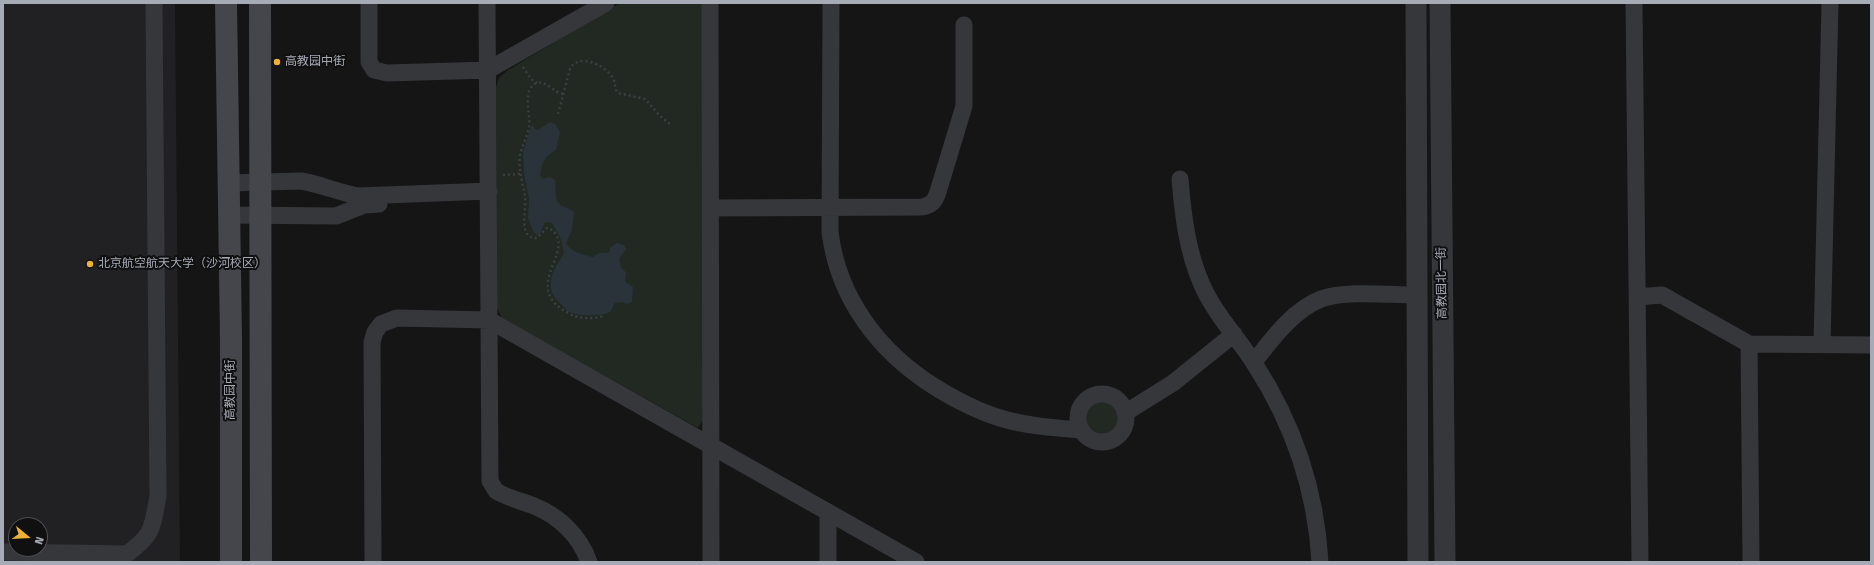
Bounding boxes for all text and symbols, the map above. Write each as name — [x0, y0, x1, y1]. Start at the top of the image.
place label: 高教园中街 — [285, 55, 345, 69]
marker: 高教园中街 — [272, 57, 282, 67]
street label: 高教园北一街 — [1434, 247, 1450, 319]
place label: 北京航空航天大学（沙河校区） — [98, 257, 266, 271]
marker: 北京航空航天大学（沙河校区） — [85, 259, 95, 269]
street label: 高教园中街 — [224, 360, 238, 420]
north arrow — [8, 517, 48, 557]
text: N — [32, 535, 46, 546]

